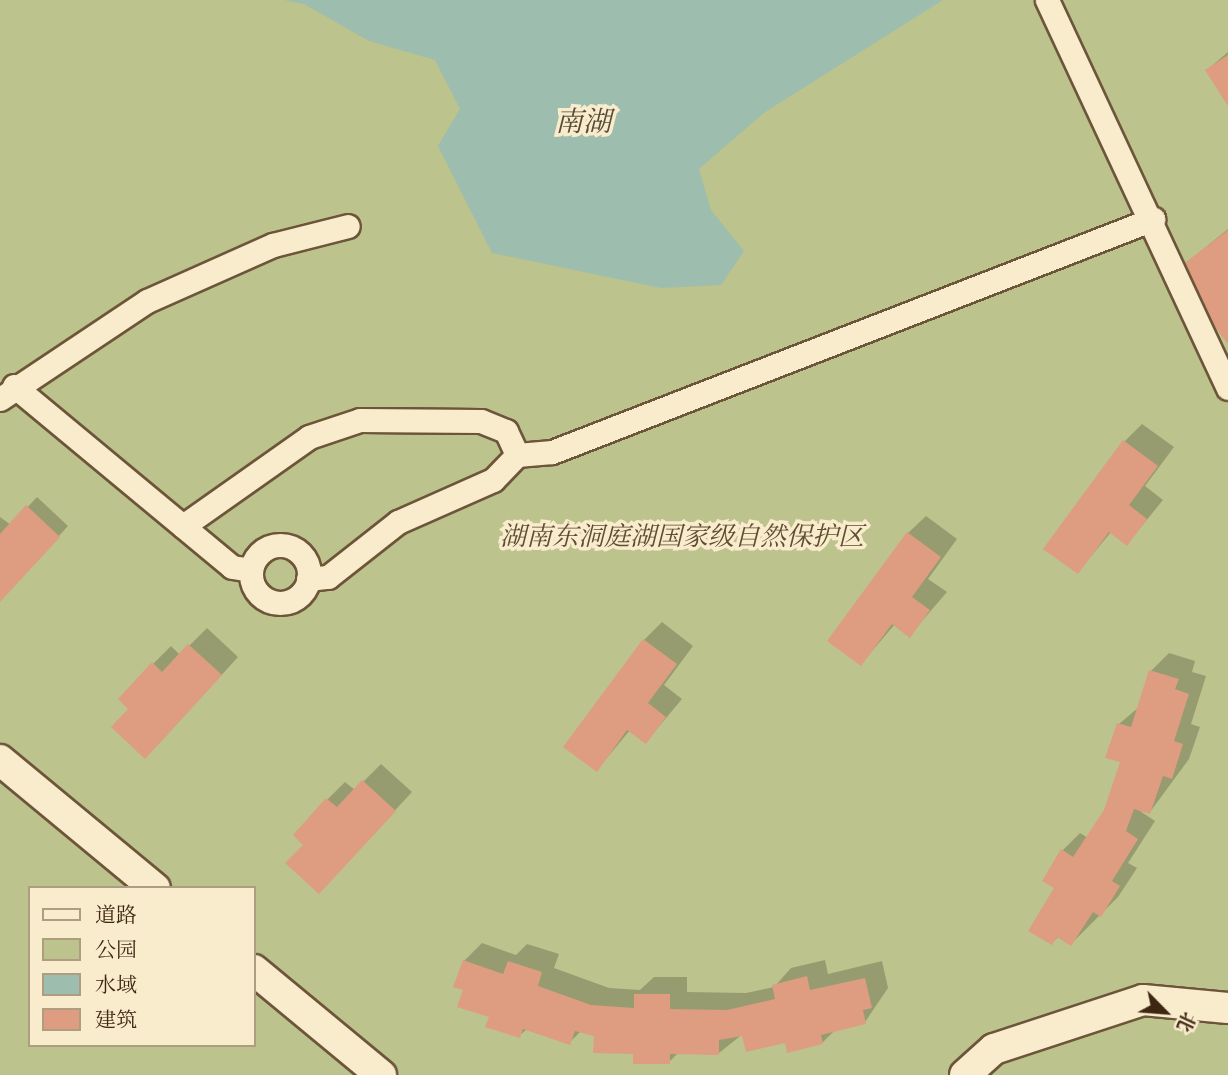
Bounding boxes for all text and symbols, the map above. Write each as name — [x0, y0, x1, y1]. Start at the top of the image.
water label: 南湖 — [555, 107, 611, 141]
park label: 湖南东洞庭湖国家级自然保护区 — [500, 523, 864, 555]
legend — [28, 886, 256, 1047]
text: 道路 — [95, 902, 137, 932]
text: 公园 — [95, 937, 137, 967]
text: 水域 — [95, 972, 137, 1002]
north arrow — [1130, 977, 1200, 1047]
text: 建筑 — [95, 1007, 137, 1037]
text: 北 — [1168, 1007, 1201, 1035]

